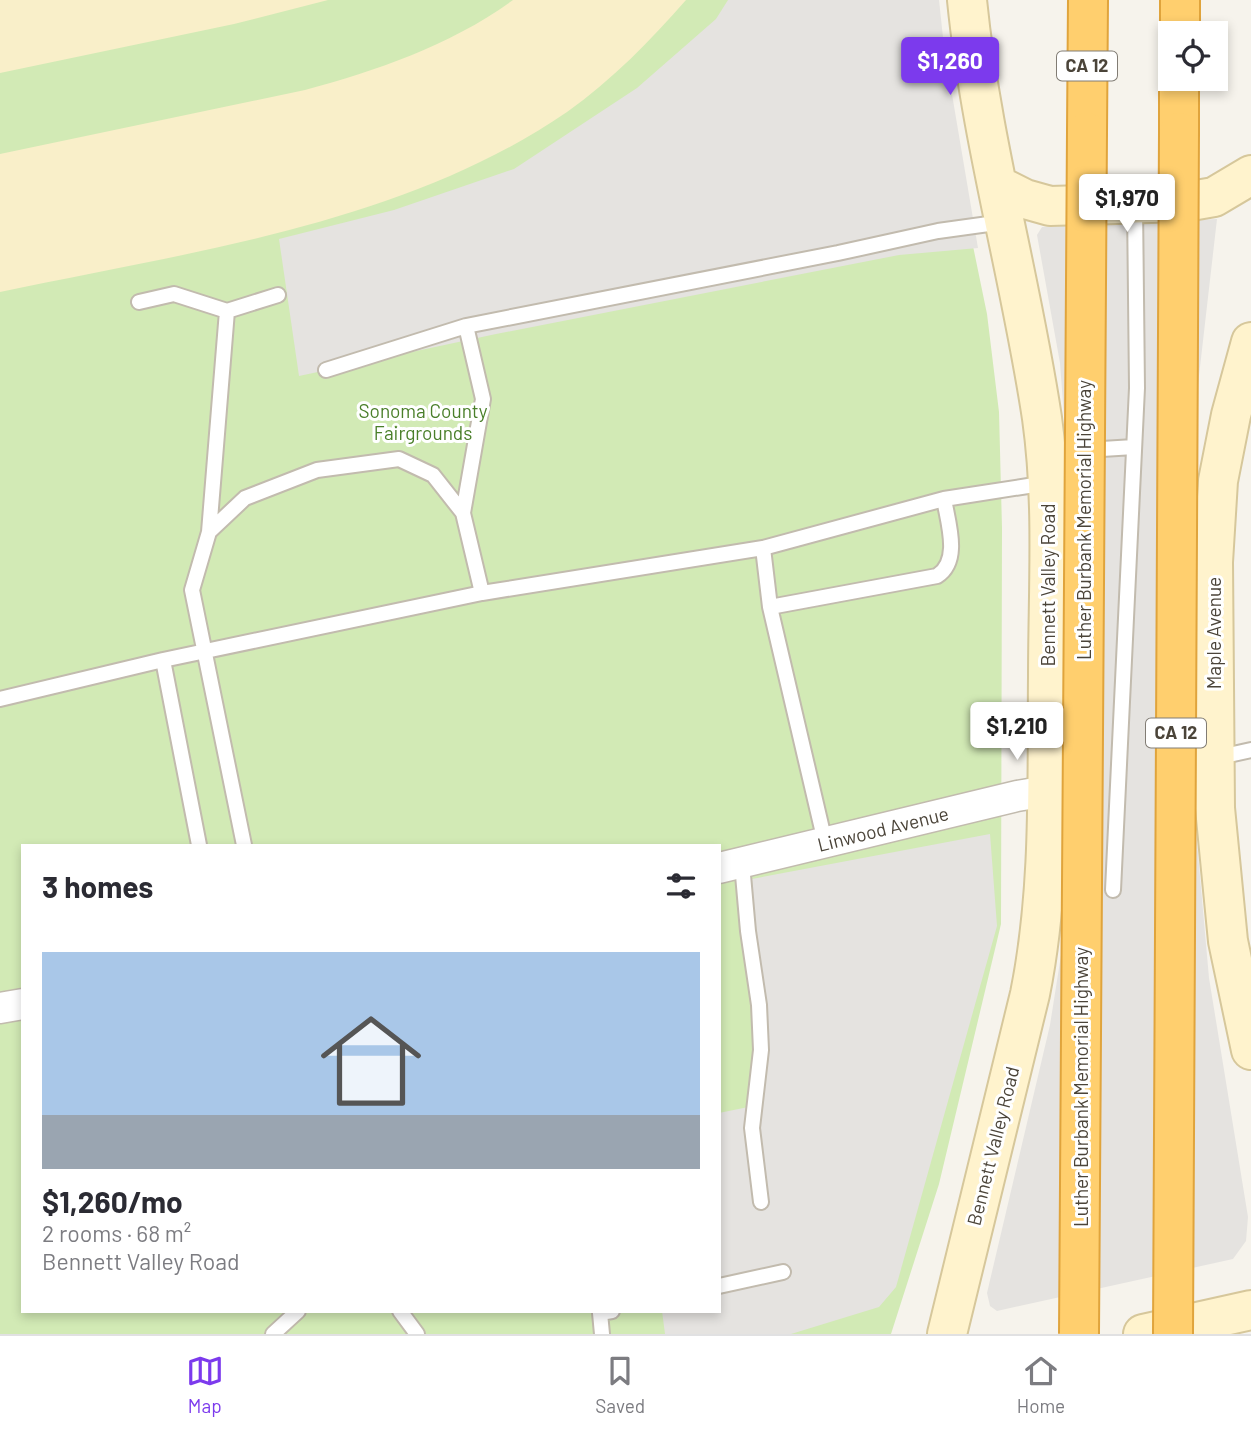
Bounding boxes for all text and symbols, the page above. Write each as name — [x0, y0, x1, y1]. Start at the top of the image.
map controls — [1158, 21, 1228, 91]
button: locate — [1158, 21, 1228, 91]
pin: $1,260 — [893, 38, 1007, 97]
text: $1,260 — [917, 46, 983, 74]
road number: CA 12 — [1057, 52, 1117, 80]
pin: $1,970 — [1070, 174, 1184, 234]
text: $1,970 — [1095, 183, 1159, 211]
street label: Luther Burbank Memorial Highway — [1072, 380, 1095, 660]
park label: Sonoma County Fairgrounds — [358, 399, 488, 444]
street label: Bennett Valley Road — [1036, 503, 1059, 667]
street label: Maple Avenue — [1202, 577, 1225, 689]
pin: $1,210 — [960, 702, 1074, 762]
text: $1,210 — [986, 711, 1048, 739]
road number: CA 12 — [1146, 718, 1206, 748]
street label: Linwood Avenue — [815, 801, 951, 856]
icon: filters — [662, 867, 700, 905]
text: 3 homes — [42, 868, 153, 904]
street label: Luther Burbank Memorial Highway — [1069, 947, 1092, 1227]
icon: home — [308, 998, 434, 1124]
street label: Bennett Valley Road — [962, 1064, 1023, 1228]
text: $1,260/mo — [42, 1183, 183, 1219]
text: 2 rooms · 68 m² — [42, 1219, 191, 1247]
text: Bennett Valley Road — [42, 1247, 240, 1275]
tab: Map — [186, 1352, 224, 1417]
tab: Saved — [595, 1352, 645, 1417]
tab: Home — [1017, 1352, 1065, 1417]

